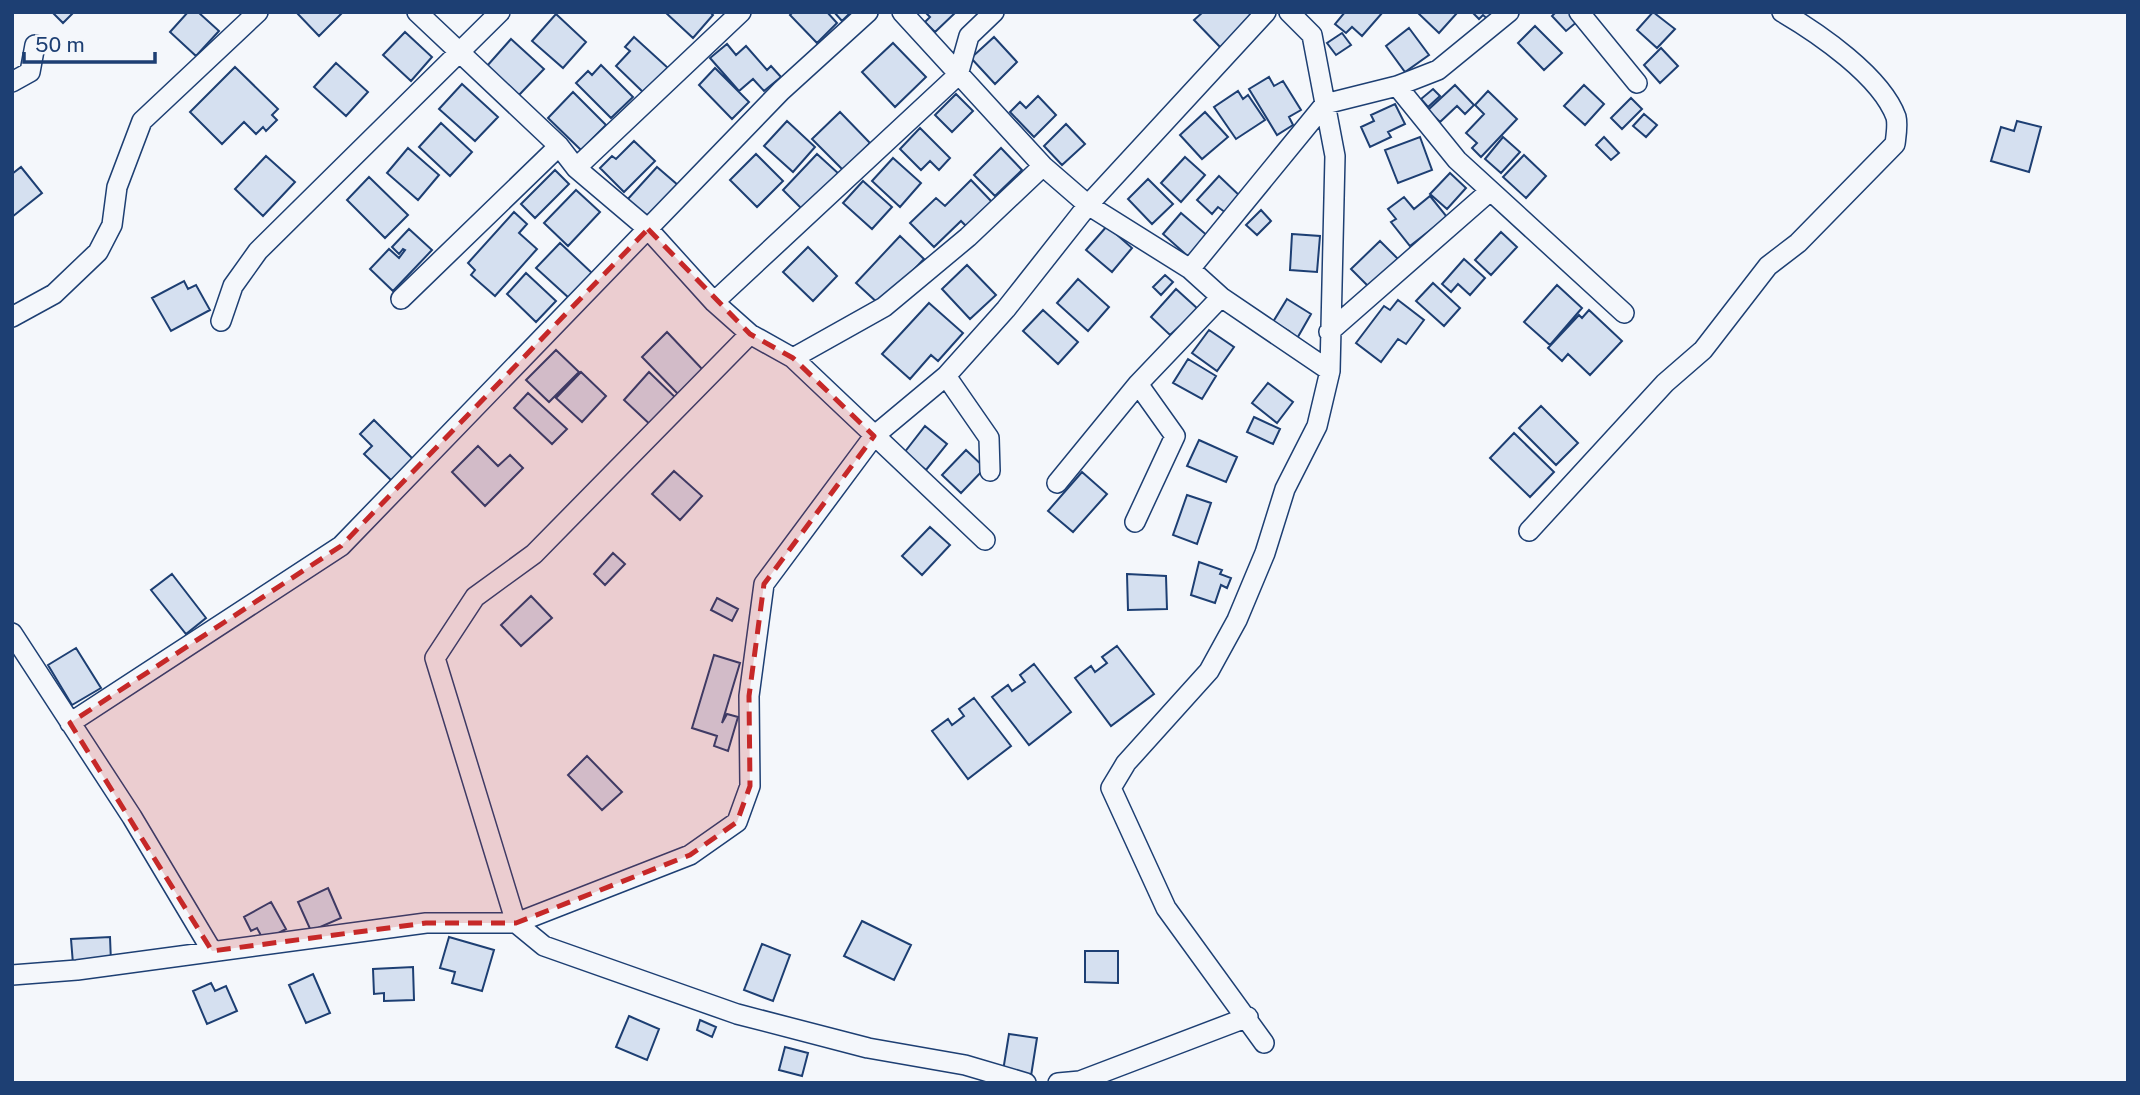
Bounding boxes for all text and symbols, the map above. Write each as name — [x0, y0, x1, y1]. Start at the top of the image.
scale bar — [24, 21, 156, 65]
text: 50 m — [35, 32, 85, 57]

